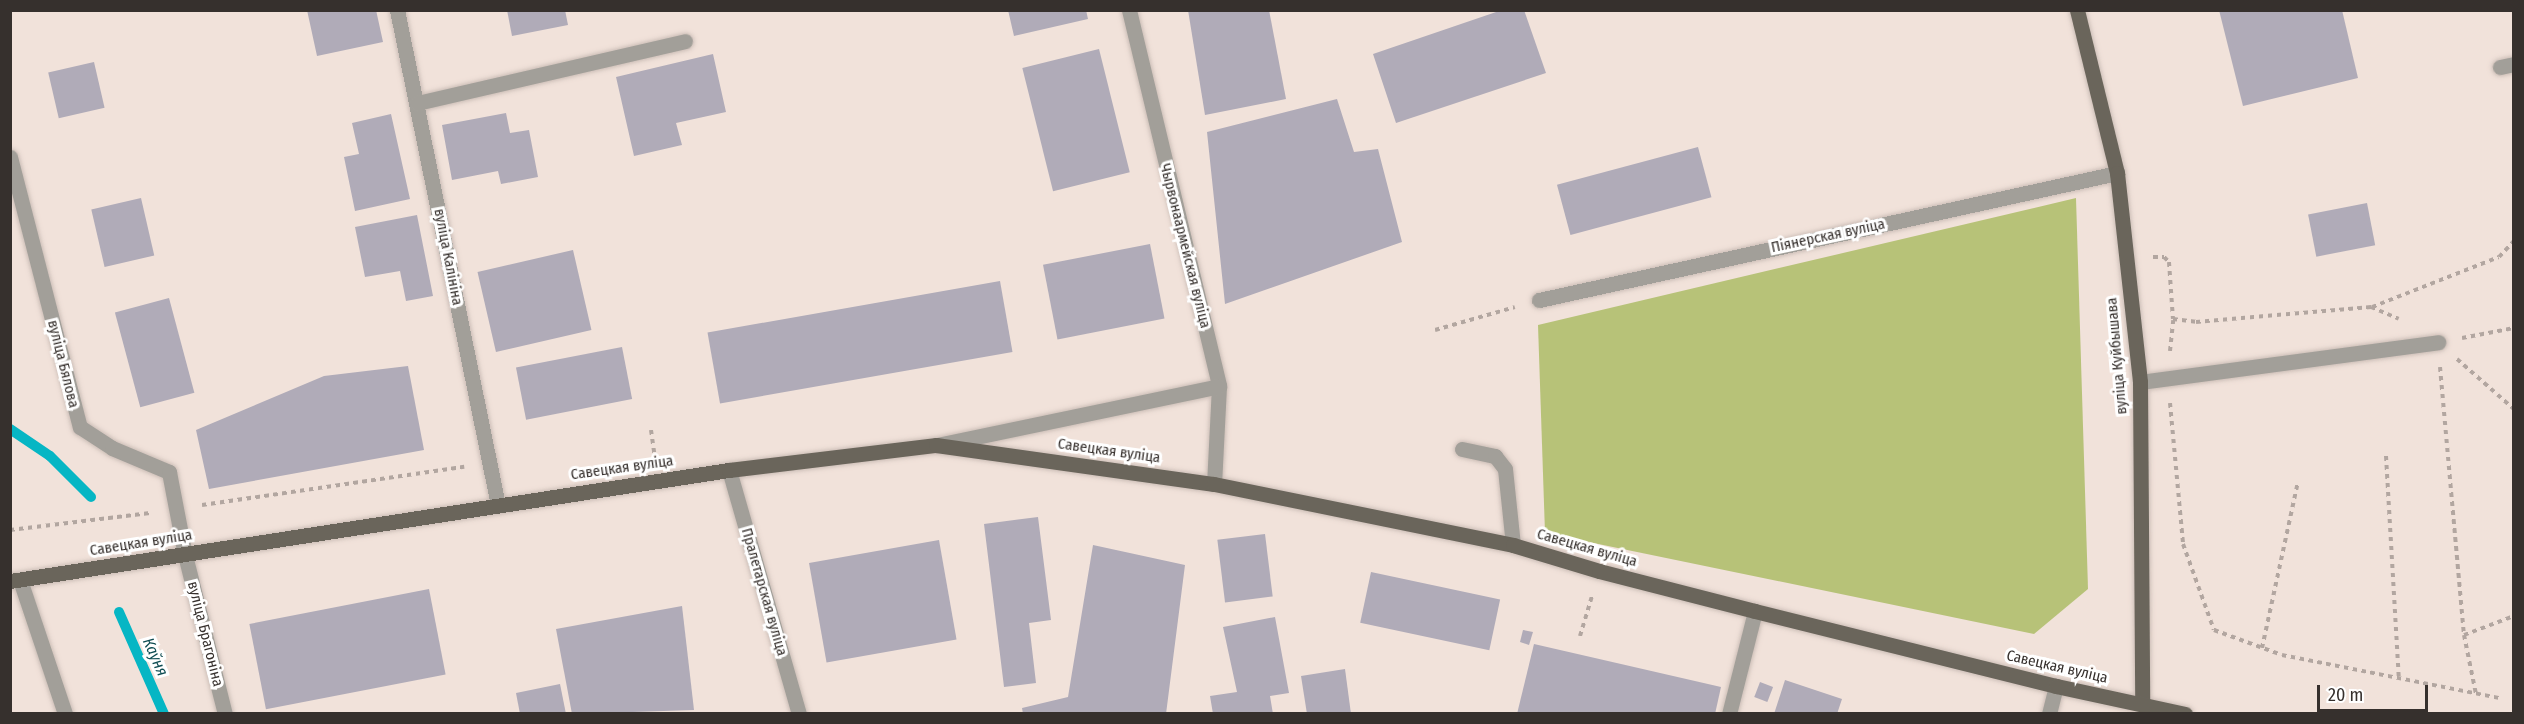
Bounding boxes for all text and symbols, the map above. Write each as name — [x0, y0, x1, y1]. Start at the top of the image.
street label: Чырвонаармейская вуліца — [1156, 162, 1214, 330]
street label: вуліца Калініна — [430, 207, 466, 307]
street label: Піянерская вуліца — [1769, 215, 1887, 257]
street label: вуліца Куйбышава — [2103, 297, 2131, 415]
street label: вуліца Бялова — [43, 318, 83, 410]
street label: Савецкая вуліца — [1057, 435, 1161, 467]
street label: Савецкая вуліца — [570, 452, 674, 484]
street label: Савецкая вуліца — [1535, 525, 1639, 571]
street label: Савецкая вуліца — [89, 526, 193, 560]
street label: Пралетарская вуліца — [737, 526, 791, 658]
street label: вуліца Брагоніна — [183, 580, 227, 688]
water label: Каўня — [138, 635, 172, 679]
street label: Савецкая вуліца — [2005, 647, 2109, 687]
scale bar — [2320, 673, 2431, 711]
text: 20 m — [2328, 684, 2363, 706]

